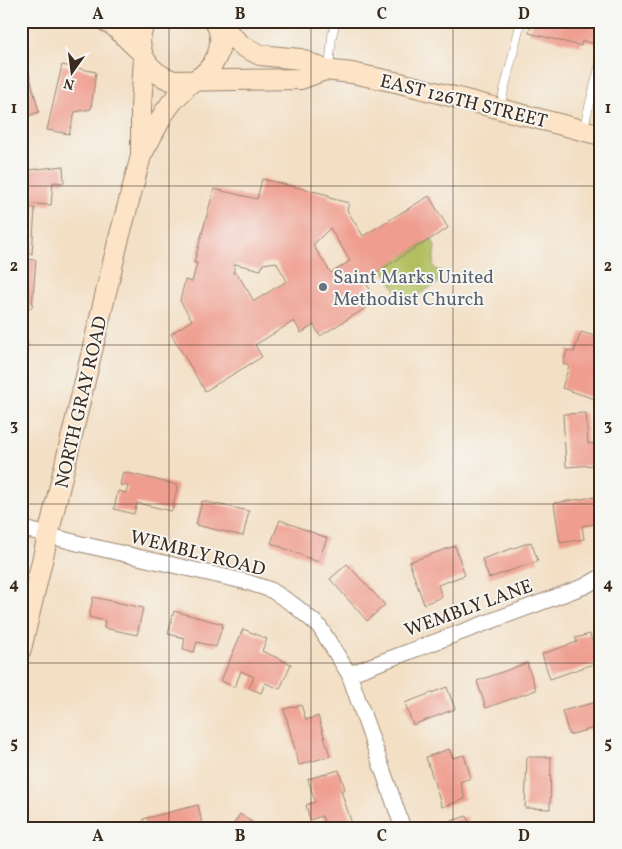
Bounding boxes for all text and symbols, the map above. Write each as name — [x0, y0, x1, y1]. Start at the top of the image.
text: A — [92, 4, 104, 26]
text: B — [235, 4, 246, 26]
text: C — [377, 4, 387, 26]
text: D — [518, 4, 530, 26]
north arrow — [48, 48, 98, 98]
street label: EAST 126TH STREET — [377, 69, 550, 135]
text: N — [62, 73, 76, 94]
text: 1 — [11, 98, 17, 120]
text: 1 — [605, 98, 611, 120]
text: 2 — [10, 256, 18, 278]
text: 2 — [604, 256, 612, 278]
place label: Saint Marks United Methodist Church — [333, 265, 494, 313]
marker: Saint Marks United Methodist Church — [317, 281, 329, 293]
street label: NORTH GRAY ROAD — [49, 314, 114, 491]
text: 3 — [10, 415, 18, 437]
text: 3 — [604, 415, 612, 437]
street label: WEMBLY ROAD — [127, 525, 268, 583]
text: 4 — [9, 574, 19, 596]
street label: WEMBLY LANE — [401, 574, 536, 644]
text: 4 — [603, 574, 613, 596]
text: 5 — [10, 733, 18, 755]
text: 5 — [604, 733, 612, 755]
text: A — [92, 826, 104, 848]
text: B — [235, 826, 246, 848]
text: C — [377, 826, 387, 848]
text: D — [518, 826, 530, 848]

